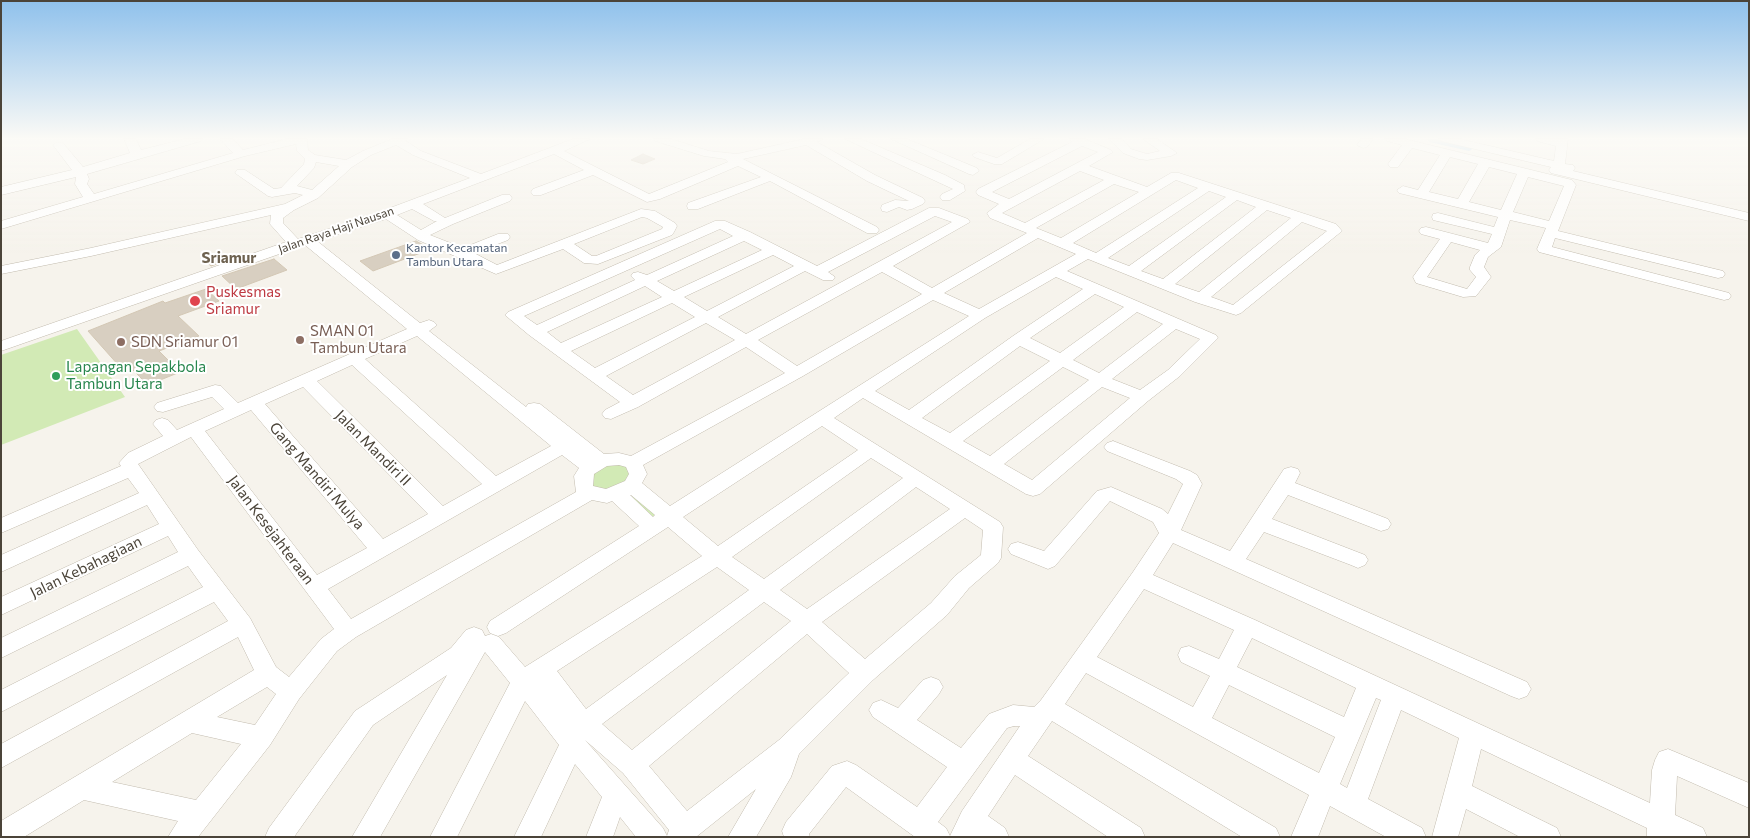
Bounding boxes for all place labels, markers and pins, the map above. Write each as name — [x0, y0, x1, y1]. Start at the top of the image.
place label: Kantor Kecamatan Tambun Utara — [406, 241, 507, 269]
marker: Kantor Kecamatan Tambun Utara — [390, 249, 402, 261]
place label: Puskesmas Sriamur — [206, 283, 281, 318]
marker: Puskesmas Sriamur — [188, 294, 202, 308]
place label: SMAN 01 Tambun Utara — [310, 322, 407, 357]
place label: SDN Sriamur 01 — [131, 333, 238, 351]
marker: SMAN 01 Tambun Utara — [294, 334, 306, 346]
marker: SDN Sriamur 01 — [115, 336, 127, 348]
place label: Lapangan Sepakbola Tambun Utara — [66, 358, 206, 393]
marker: Lapangan Sepakbola Tambun Utara — [50, 370, 62, 382]

